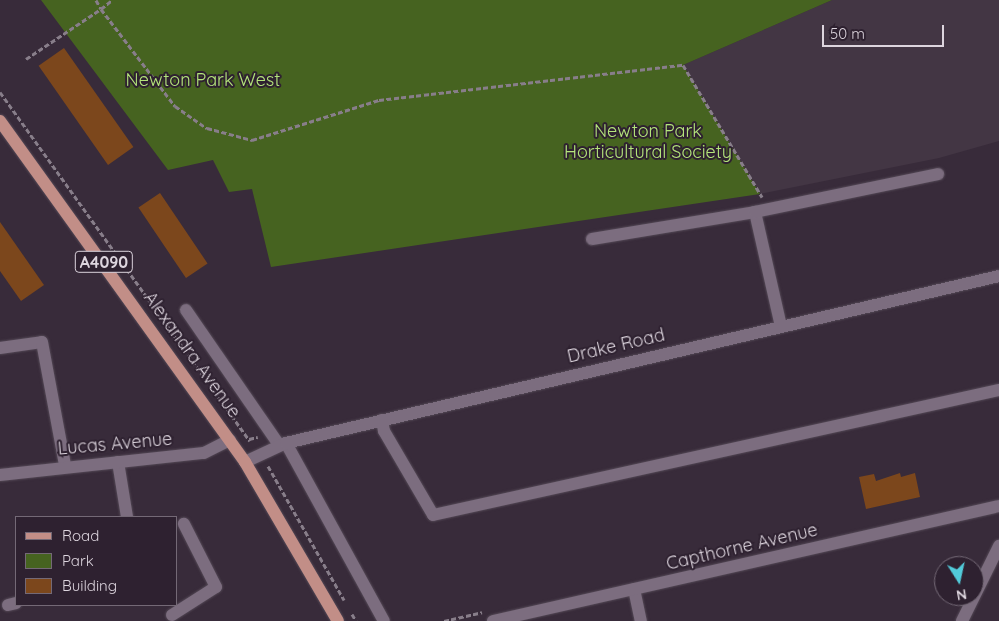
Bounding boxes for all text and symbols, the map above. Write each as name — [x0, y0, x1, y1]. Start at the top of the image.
scale bar — [824, 15, 946, 47]
text: 50 m — [830, 24, 865, 43]
park label: Newton Park West — [126, 69, 280, 91]
park label: Newton Park Horticultural Society — [564, 121, 732, 163]
road number: A4090 — [74, 248, 134, 276]
street label: Alexandra Avenue — [139, 288, 245, 422]
street label: Drake Road — [565, 324, 667, 368]
street label: Lucas Avenue — [57, 428, 173, 460]
legend — [15, 516, 178, 606]
street label: Capthorne Avenue — [664, 519, 820, 575]
text: Road — [62, 526, 99, 545]
text: Park — [62, 551, 94, 570]
north arrow — [934, 556, 984, 606]
text: Building — [62, 576, 117, 595]
text: N — [955, 585, 968, 605]

